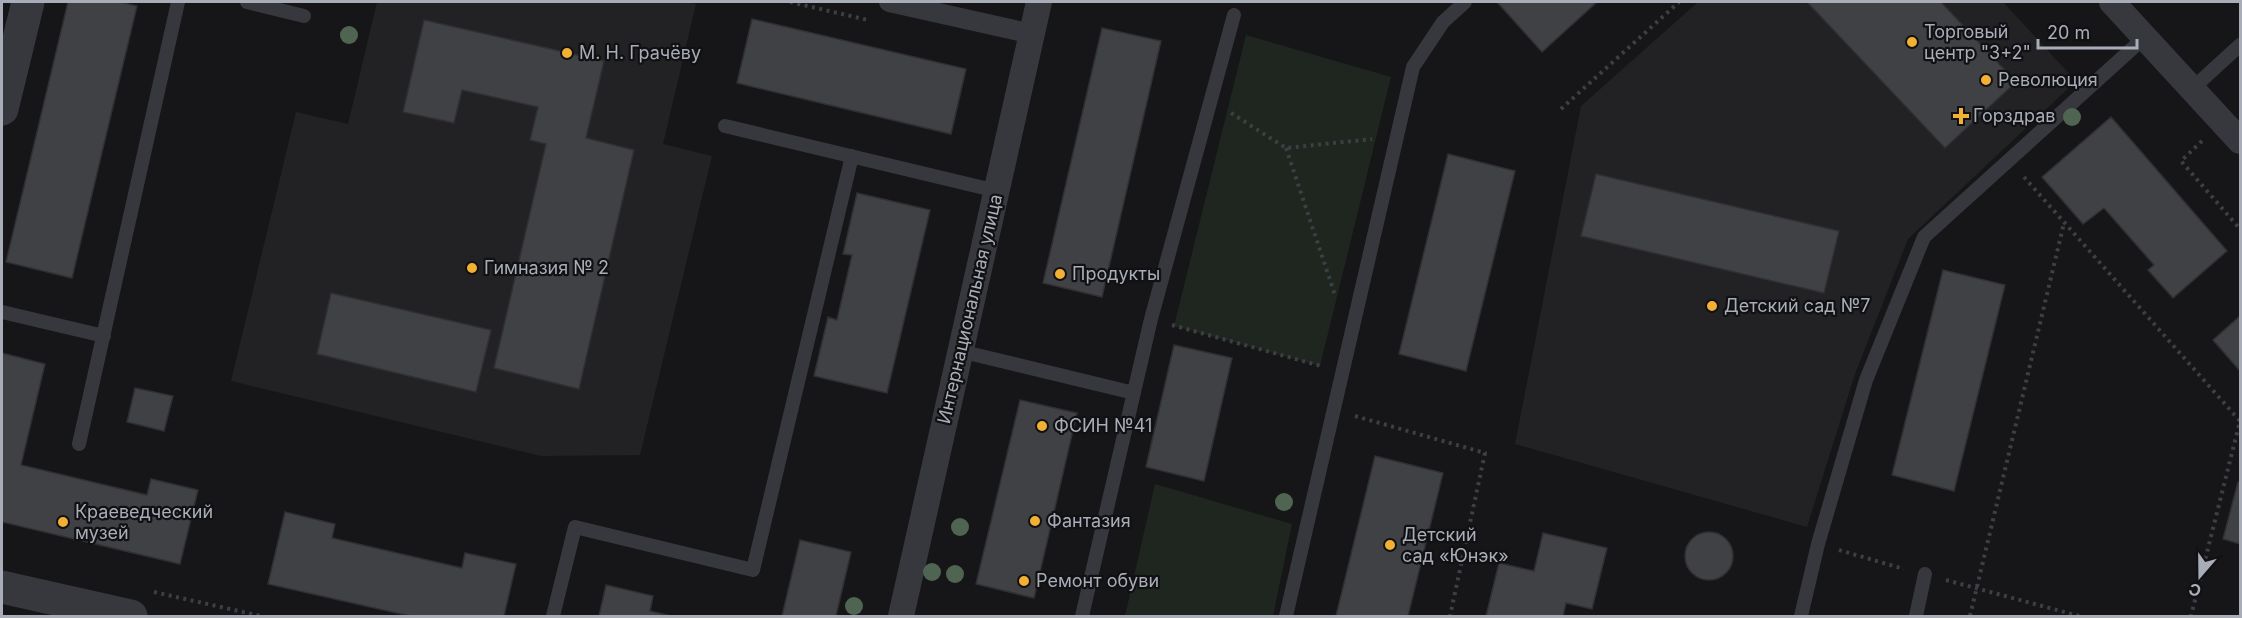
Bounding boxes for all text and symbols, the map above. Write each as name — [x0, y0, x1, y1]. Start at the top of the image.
scale bar — [2038, 12, 2137, 50]
place label: Торговый центр "3+2" — [1924, 21, 2031, 63]
text: 20 m — [2047, 22, 2090, 43]
marker: Торговый центр "3+2" — [1905, 35, 1919, 49]
place label: М. Н. Грачёву — [579, 42, 701, 63]
marker: М. Н. Грачёву — [560, 46, 574, 60]
place label: Революция — [1998, 69, 2098, 90]
marker: Революция — [1979, 73, 1993, 87]
place label: Горздрав — [1973, 105, 2056, 126]
marker: Горздрав — [1954, 109, 1968, 123]
street label: Интернациональная улица — [933, 192, 1006, 426]
place label: Гимназия № 2 — [484, 257, 609, 278]
marker: Гимназия № 2 — [465, 261, 479, 275]
place label: Продукты — [1072, 263, 1160, 284]
marker: Продукты — [1053, 267, 1067, 281]
place label: Детский сад №7 — [1724, 295, 1871, 316]
marker: Детский сад №7 — [1705, 299, 1719, 313]
place label: ФСИН №41 — [1054, 415, 1152, 436]
marker: ФСИН №41 — [1035, 419, 1049, 433]
place label: Краеведческий музей — [75, 501, 213, 543]
place label: Фантазия — [1047, 510, 1131, 531]
marker: Фантазия — [1028, 514, 1042, 528]
marker: Краеведческий музей — [56, 515, 70, 529]
place label: Детский сад «Юнэк» — [1402, 524, 1509, 566]
marker: Детский сад «Юнэк» — [1383, 538, 1397, 552]
north arrow — [2170, 546, 2230, 606]
place label: Ремонт обуви — [1036, 570, 1159, 591]
marker: Ремонт обуви — [1017, 574, 1031, 588]
text: С — [2186, 579, 2204, 602]

